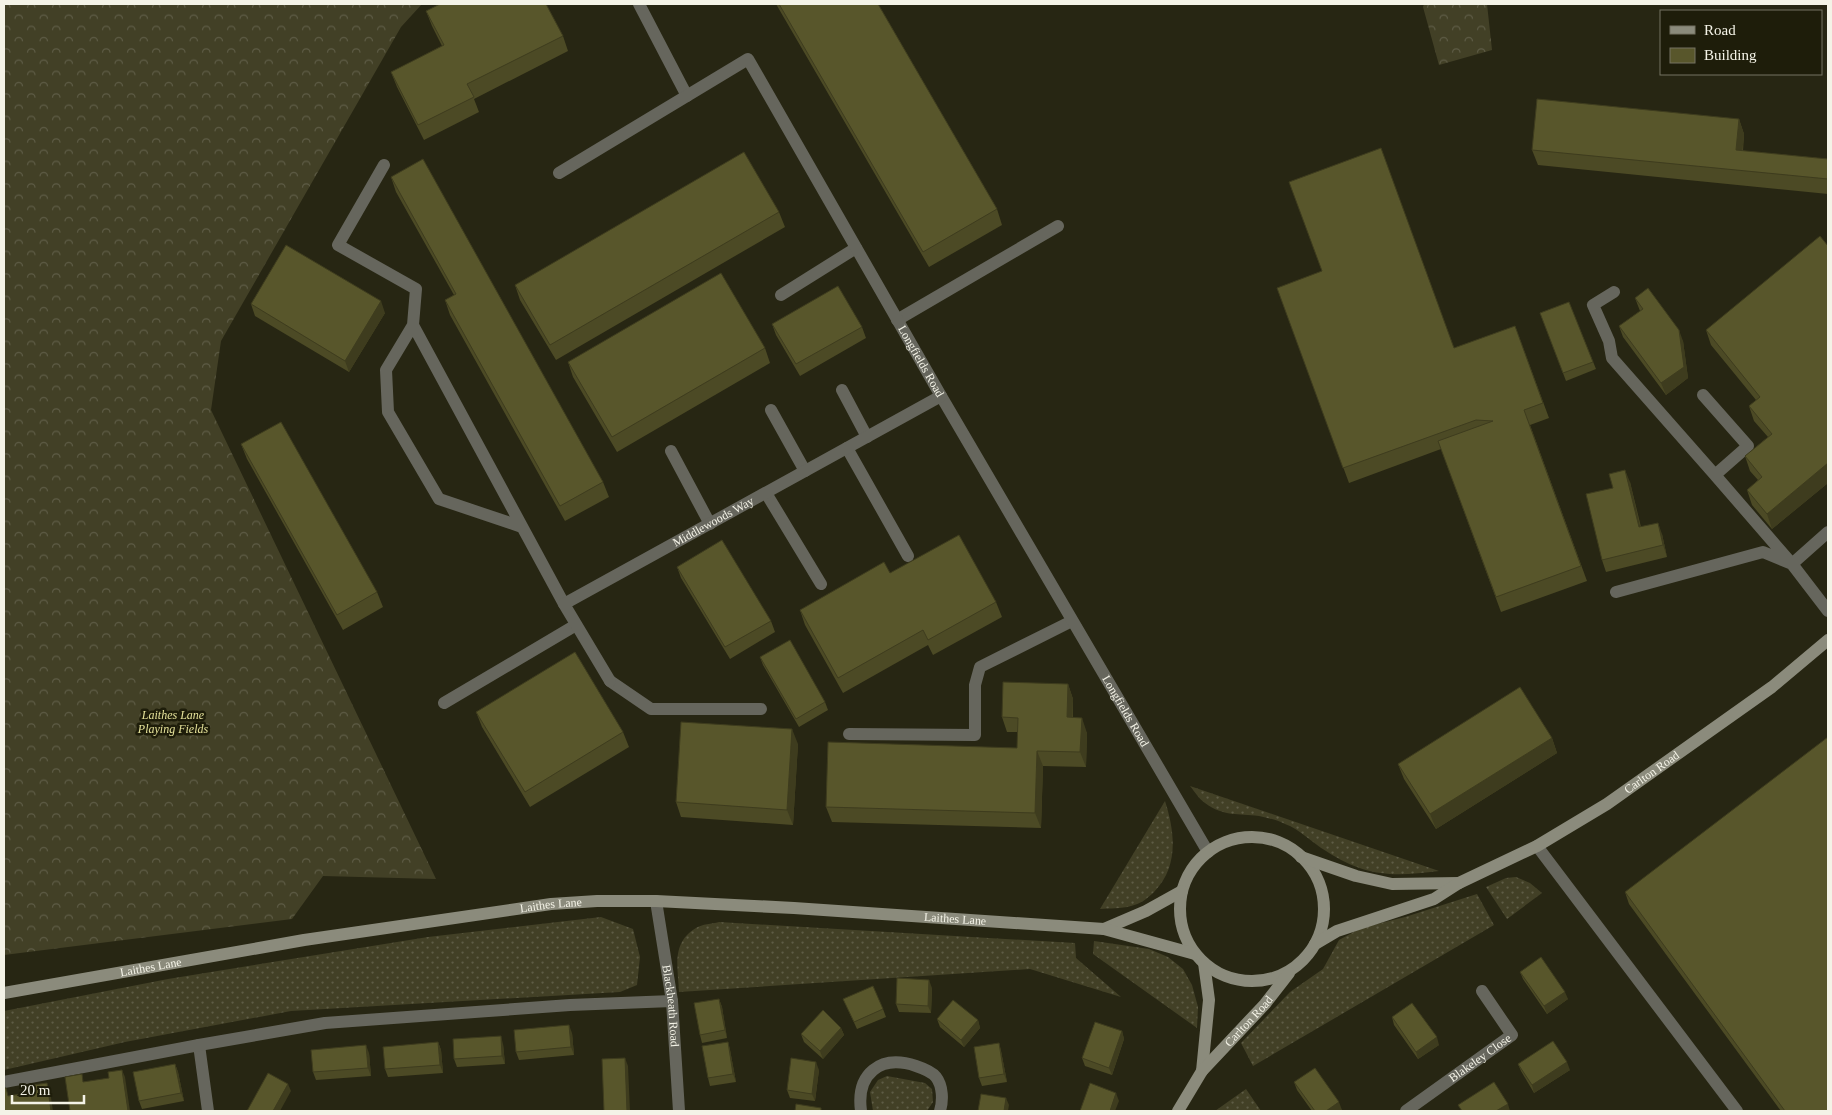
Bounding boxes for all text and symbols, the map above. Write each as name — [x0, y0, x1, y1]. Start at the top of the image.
legend — [1660, 10, 1822, 75]
text: Road — [1704, 22, 1736, 38]
text: Building — [1704, 47, 1757, 63]
street label: Longfields Road — [895, 323, 947, 400]
street label: Middlewoods Way — [670, 494, 756, 550]
street label: Longfields Road — [1099, 673, 1152, 749]
park label: Laithes Lane Playing Fields — [137, 708, 208, 736]
street label: Carlton Road — [1621, 748, 1682, 797]
street label: Laithes Lane — [519, 895, 582, 915]
street label: Laithes Lane — [924, 910, 987, 928]
street label: Laithes Lane — [119, 955, 183, 979]
street label: Blackheath Road — [659, 964, 682, 1047]
street label: Carlton Road — [1222, 993, 1276, 1049]
street label: Blakeley Close — [1446, 1031, 1514, 1085]
scale bar — [12, 1072, 85, 1104]
text: 20 m — [20, 1082, 51, 1098]

